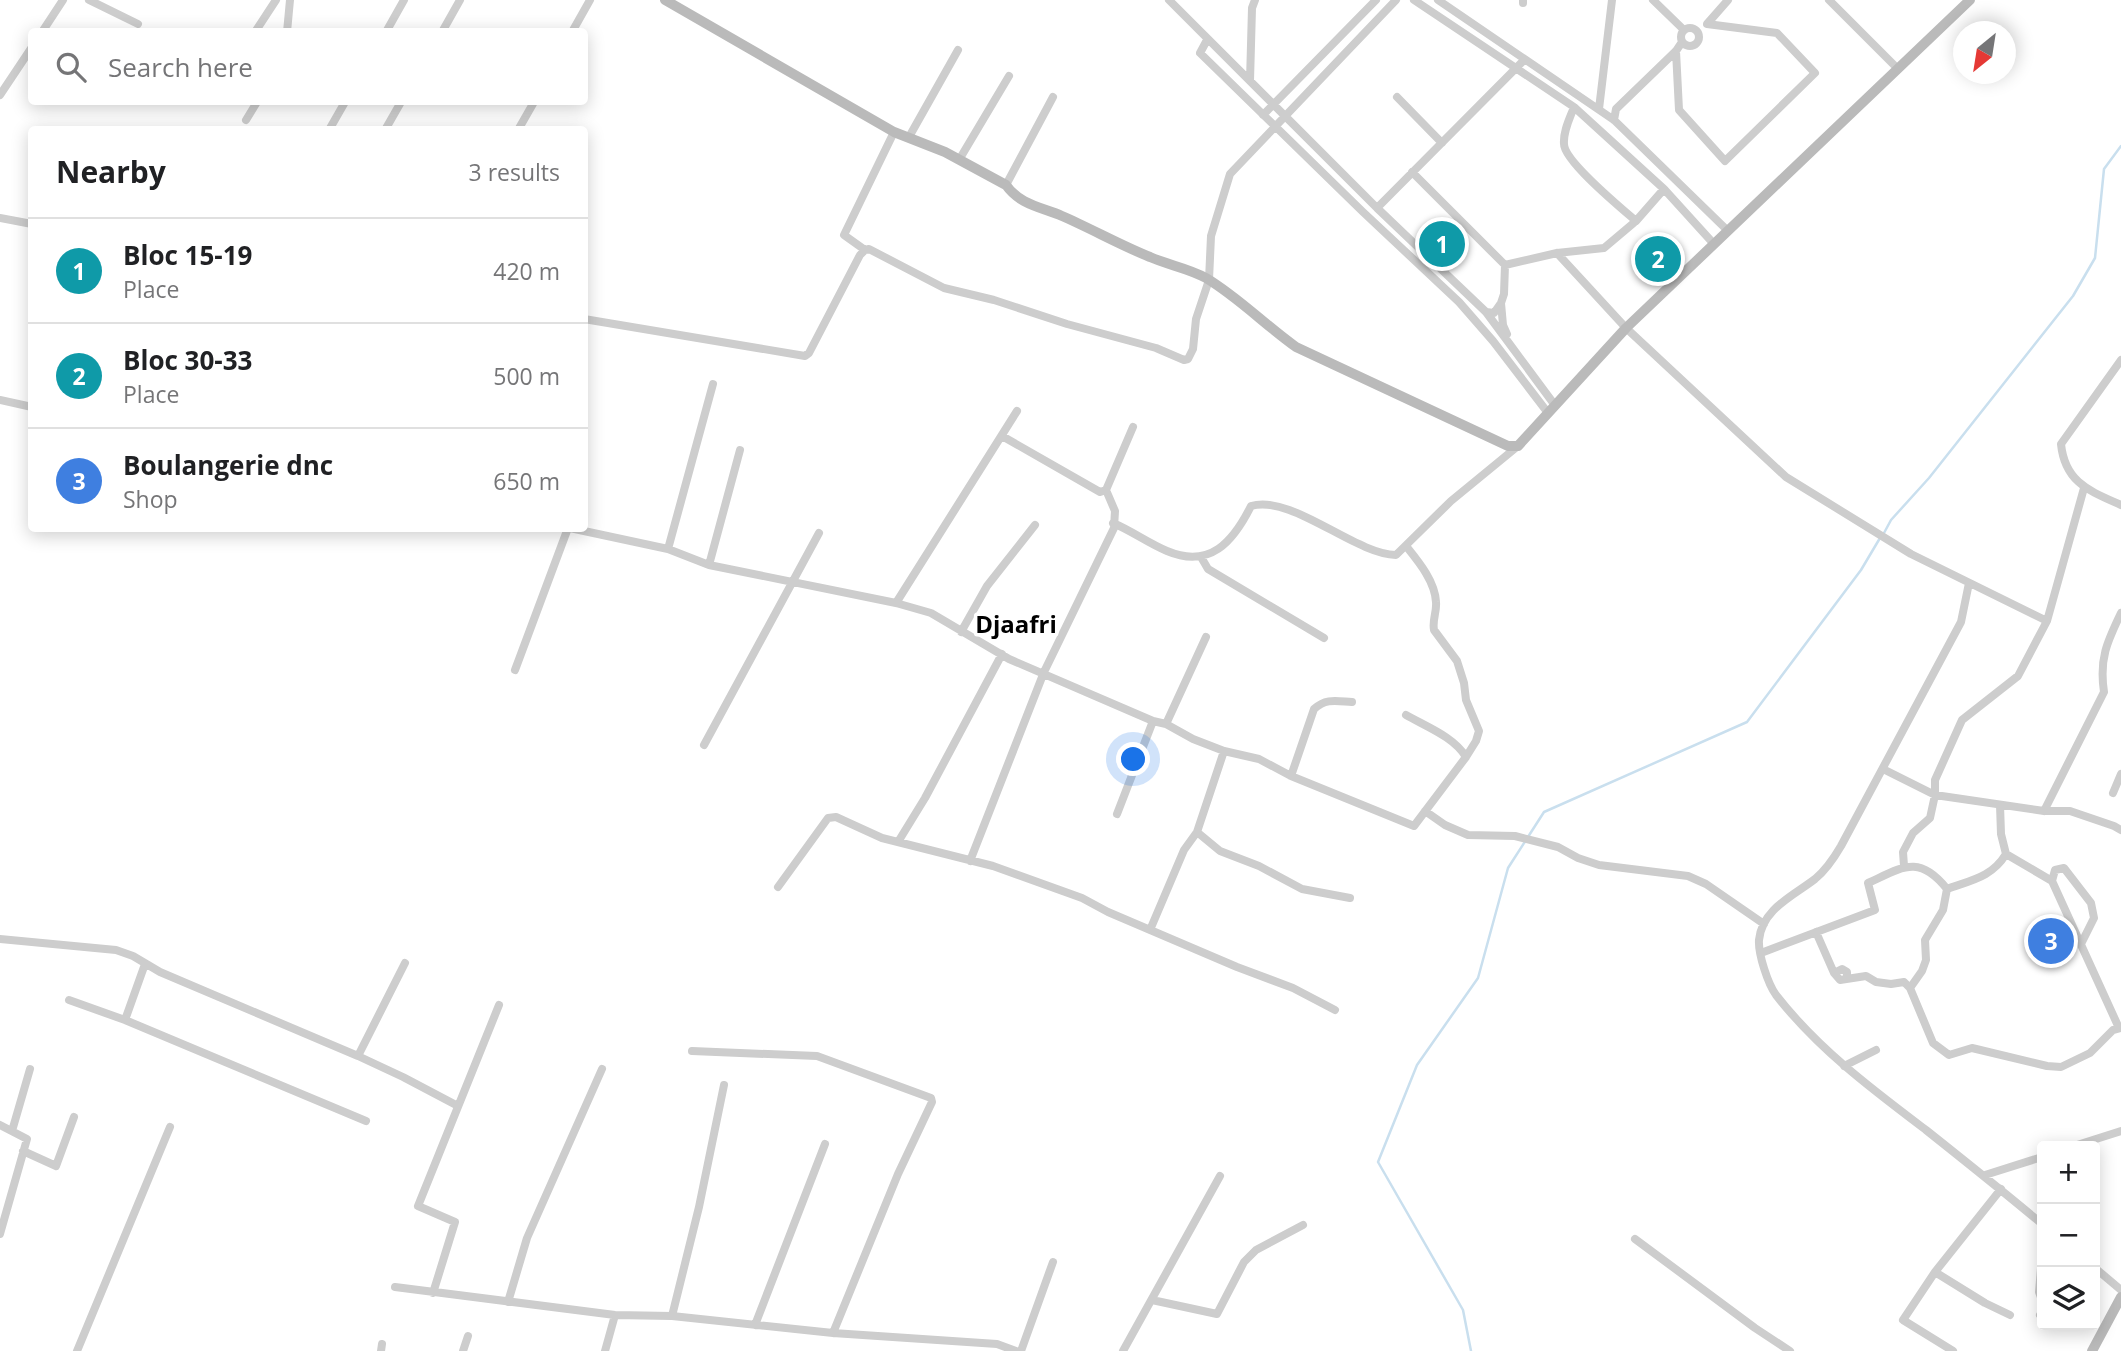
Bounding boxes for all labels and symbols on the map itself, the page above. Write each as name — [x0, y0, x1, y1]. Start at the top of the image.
north arrow — [1953, 21, 2016, 84]
pin: 1 — [1419, 218, 1465, 270]
pin: 2 — [1635, 233, 1681, 285]
district label: Djaafri — [975, 607, 1057, 640]
your location — [1116, 742, 1150, 776]
pin: 3 — [2028, 915, 2074, 967]

